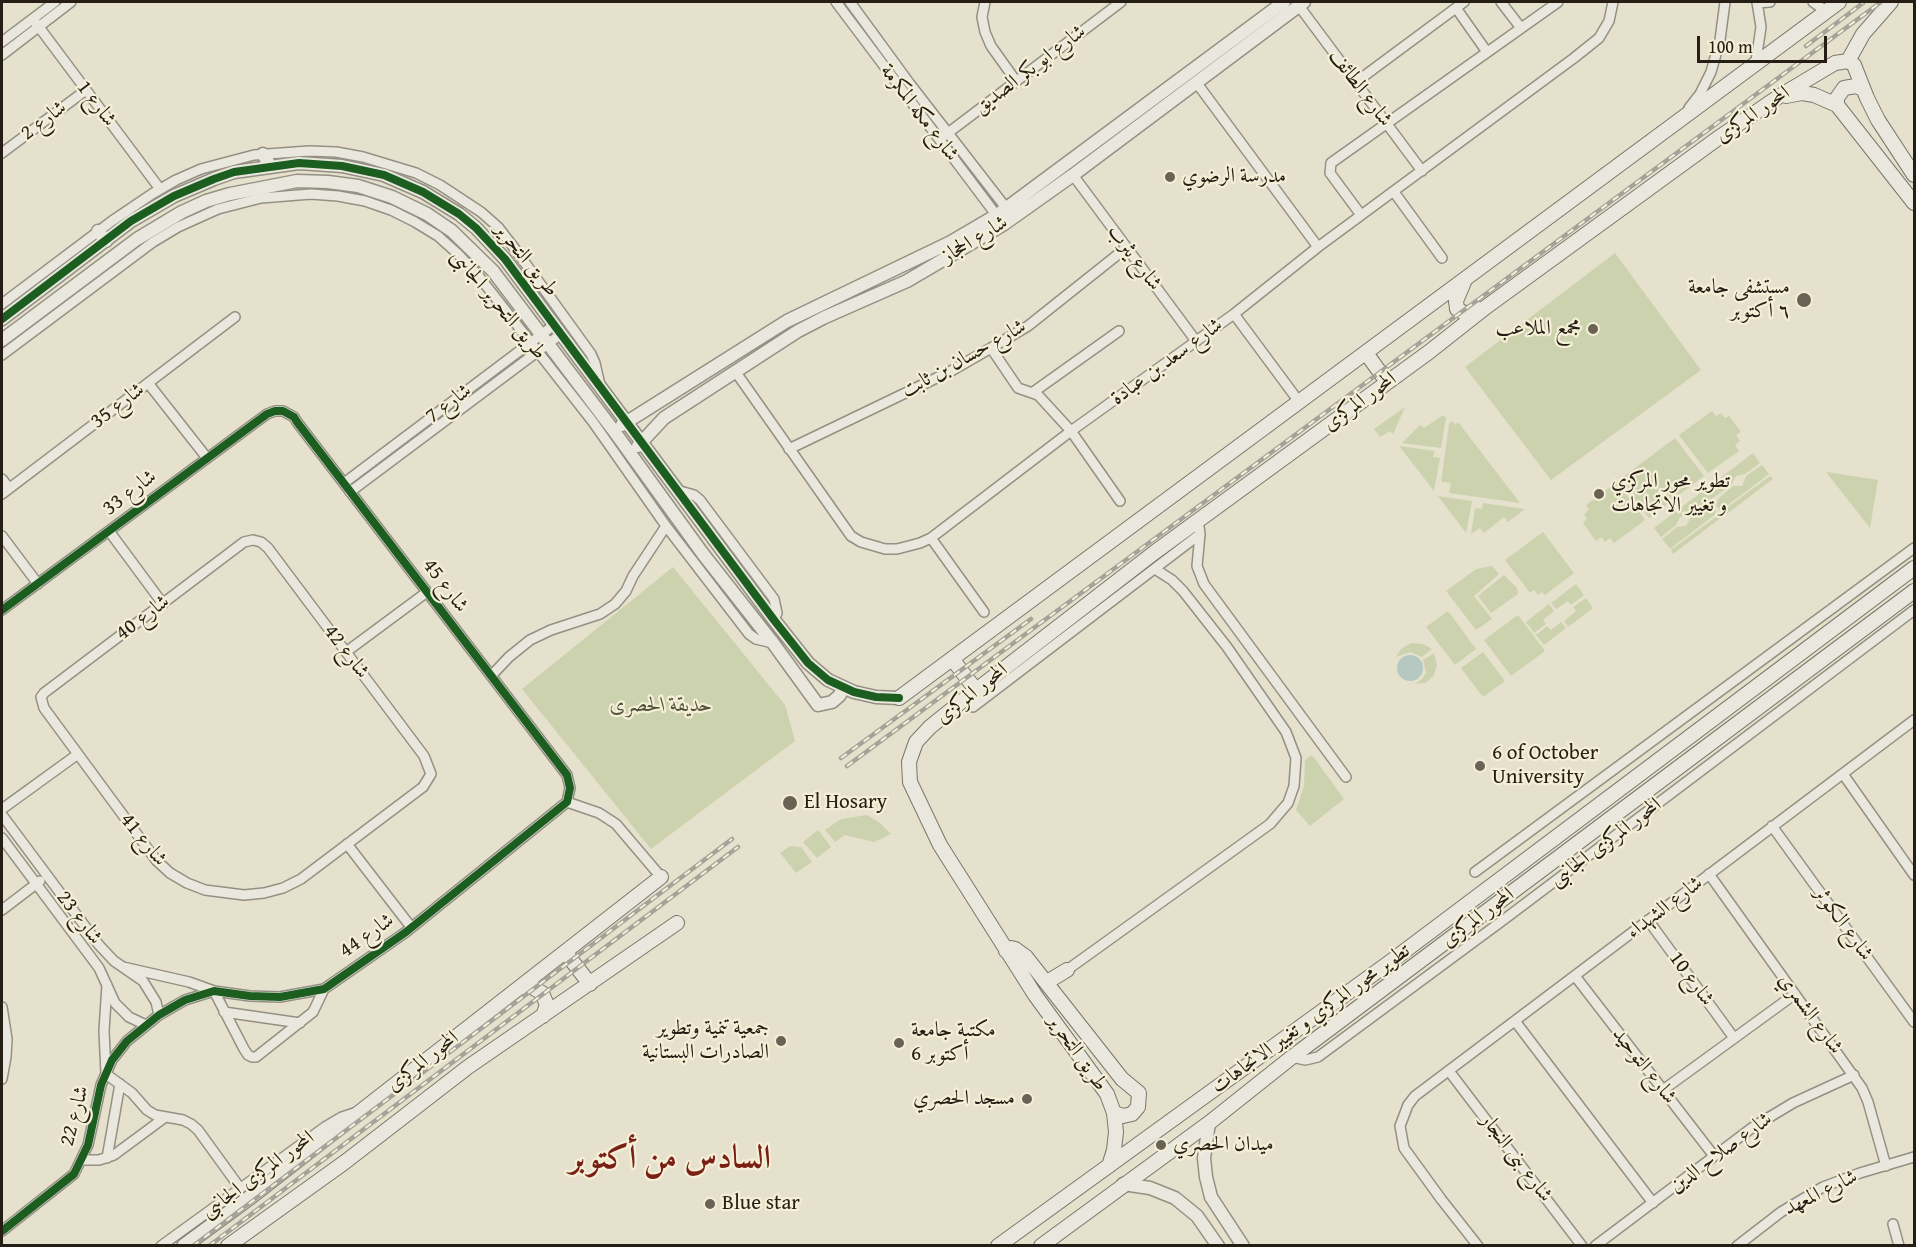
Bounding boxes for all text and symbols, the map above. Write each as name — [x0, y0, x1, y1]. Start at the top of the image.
street label: شارع ابو بكر الصديق — [969, 20, 1091, 120]
scale bar — [1700, 24, 1830, 62]
text: 100 m — [1708, 33, 1753, 60]
street label: شارع الطائف — [1323, 44, 1397, 132]
street label: شارع مكه المكرمة — [874, 59, 964, 167]
street label: شارع 1 — [71, 76, 121, 132]
street label: المحور المركزى — [1711, 81, 1795, 149]
street label: شارع 2 — [16, 96, 72, 146]
place label: مدرسة الرضوي — [1182, 164, 1286, 190]
marker: مدرسة الرضوي — [1163, 170, 1177, 184]
street label: شارع الحجاز — [937, 210, 1013, 270]
street label: طريق التحرير — [488, 218, 564, 302]
street label: شارع يثرب — [1101, 220, 1167, 296]
street label: طريق التحرير الجانبى — [444, 245, 552, 365]
place label: مستشفى جامعة ٦ أكتوبر — [1688, 275, 1790, 325]
marker: مستشفى جامعة ٦ أكتوبر — [1795, 291, 1813, 309]
street label: شارع سعد بن عبادة — [1106, 313, 1228, 411]
street label: شارع حسان بن ثابت — [897, 314, 1031, 404]
place label: مجمع الملاعب — [1496, 316, 1581, 342]
marker: مجمع الملاعب — [1586, 322, 1600, 336]
street label: المحور المركزى — [1318, 367, 1402, 437]
street label: شارع 35 — [86, 377, 150, 435]
street label: شارع 7 — [421, 379, 477, 429]
street label: شارع 33 — [98, 464, 162, 522]
place label: تطوير محور المركزي و تغيير الاتجاهات — [1611, 469, 1730, 519]
marker: تطوير محور المركزي و تغيير الاتجاهات — [1592, 487, 1606, 501]
street label: شارع 45 — [416, 554, 474, 618]
street label: شارع 40 — [111, 589, 175, 647]
street label: شارع 42 — [317, 620, 375, 684]
street label: المحور المركزى — [931, 658, 1013, 730]
park label: حديقة الحصرى — [610, 693, 712, 719]
place label: 6 of October University — [1492, 741, 1598, 791]
marker: 6 of October University — [1473, 759, 1487, 773]
place label: El Hosary — [804, 790, 887, 816]
street label: المحور المركزى الجانبى — [1545, 793, 1667, 893]
marker: El Hosary — [781, 794, 799, 812]
street label: شارع 41 — [114, 808, 172, 872]
street label: شارع الشهداء — [1622, 871, 1708, 945]
street label: المحور المركزى — [1437, 882, 1519, 954]
street label: شارع الكوثر — [1808, 882, 1878, 966]
street label: شارع 23 — [50, 886, 108, 950]
street label: شارع 44 — [335, 908, 399, 964]
street label: تطوير محور المركزي و تغيير الاتجاهات — [1207, 938, 1415, 1100]
street label: شارع 10 — [1663, 947, 1719, 1011]
street label: شارع الشمري — [1772, 968, 1848, 1060]
street label: طريق التحرير — [1041, 1010, 1113, 1096]
place label: جمعية تنمية وتطوير الصادرات البستانية — [642, 1016, 769, 1066]
place label: مكتبة جامعة 6 أكتوبر — [911, 1018, 996, 1068]
street label: شارع التوحيد — [1606, 1023, 1682, 1109]
street label: المحور المركزى — [382, 1026, 464, 1098]
marker: جمعية تنمية وتطوير الصادرات البستانية — [774, 1034, 788, 1048]
marker: مكتبة جامعة 6 أكتوبر — [892, 1036, 906, 1050]
street label: شارع 22 — [55, 1083, 95, 1149]
place label: مسجد الحصري — [913, 1086, 1015, 1112]
marker: مسجد الحصري — [1020, 1092, 1034, 1106]
street label: شارع صلاح الدين — [1664, 1107, 1778, 1199]
street label: شارع بنى النجار — [1474, 1109, 1558, 1207]
street label: المحور المركزى الجانبى — [197, 1126, 319, 1224]
place label: ميدان الحصري — [1173, 1132, 1274, 1158]
marker: ميدان الحصري — [1154, 1138, 1168, 1152]
district label: السادس من أكتوبر — [569, 1140, 771, 1180]
street label: شارع المعهد — [1780, 1164, 1862, 1222]
place label: Blue star — [722, 1191, 800, 1217]
marker: Blue star — [703, 1197, 717, 1211]

